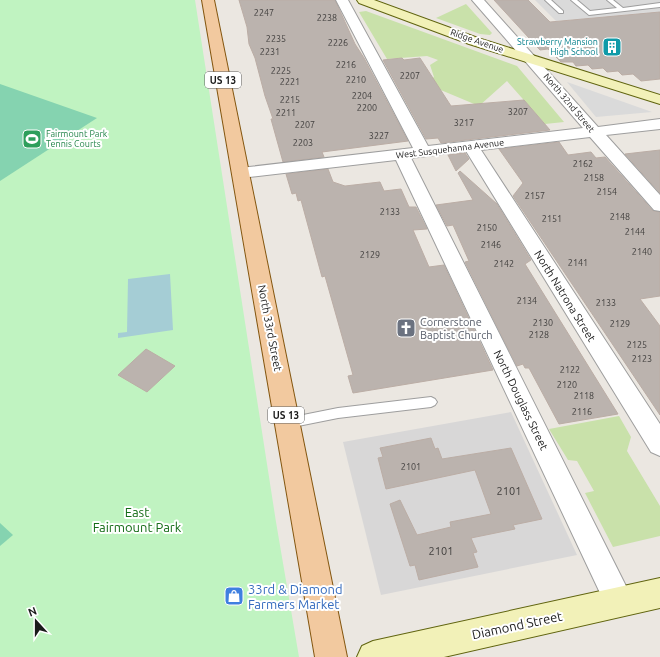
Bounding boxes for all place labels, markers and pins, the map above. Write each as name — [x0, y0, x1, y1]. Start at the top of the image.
building icon: Strawberry Mansion High School — [601, 36, 623, 58]
place label: Strawberry Mansion High School — [517, 37, 599, 57]
sports icon: Fairmount Park Tennis Courts — [21, 128, 43, 150]
place label: Fairmount Park Tennis Courts — [46, 129, 108, 149]
place label: Cornerstone Baptist Church — [420, 316, 493, 341]
church icon: Cornerstone Baptist Church — [395, 317, 417, 339]
place label: 33rd & Diamond Farmers Market — [248, 582, 343, 611]
shop icon: 33rd & Diamond Farmers Market — [223, 585, 245, 607]

